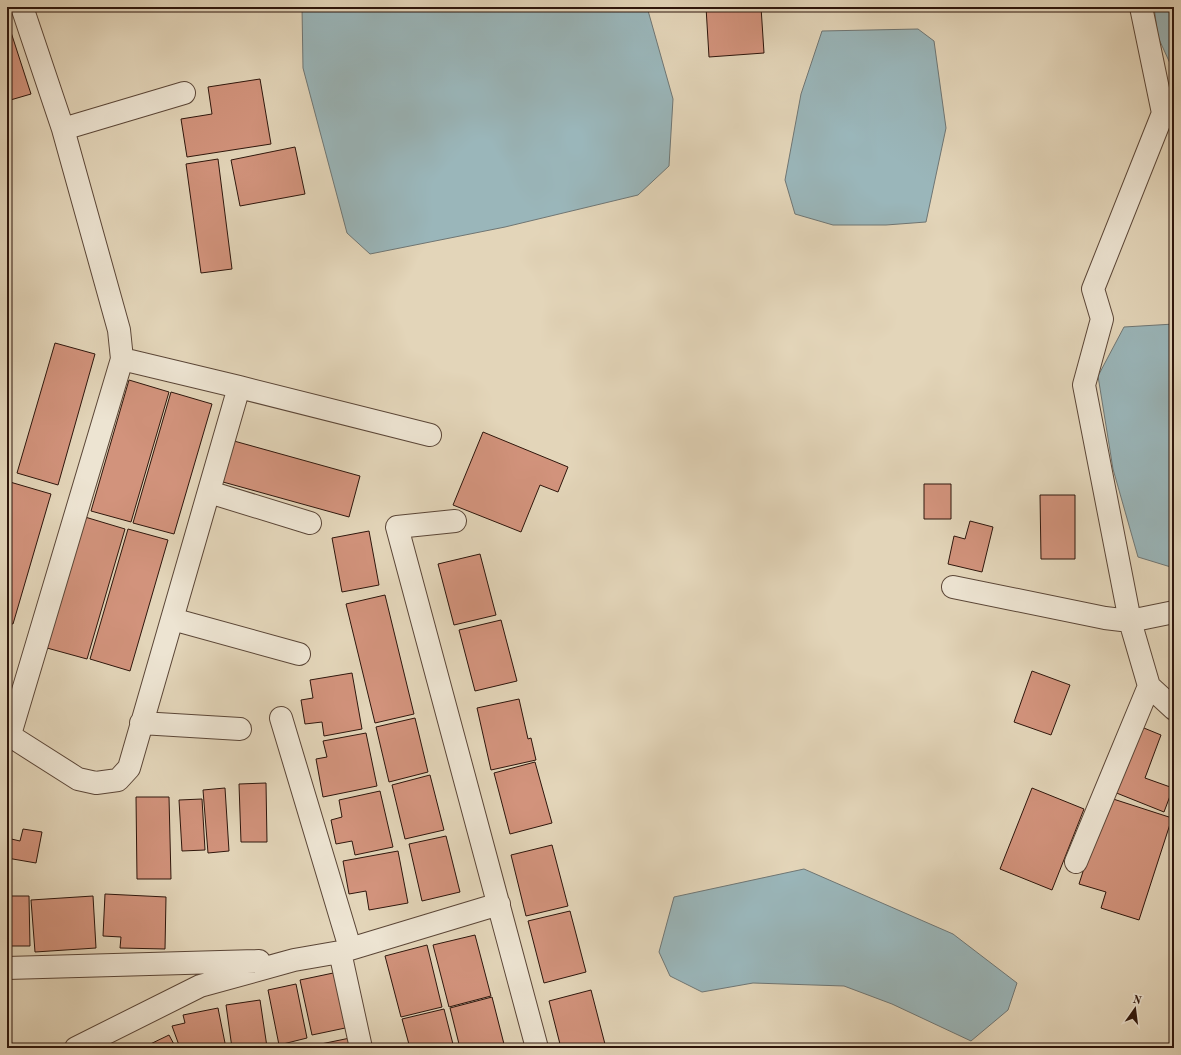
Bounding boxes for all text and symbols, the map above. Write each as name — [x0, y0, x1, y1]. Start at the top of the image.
north arrow — [1115, 989, 1155, 1029]
text: N — [1132, 994, 1143, 1007]

